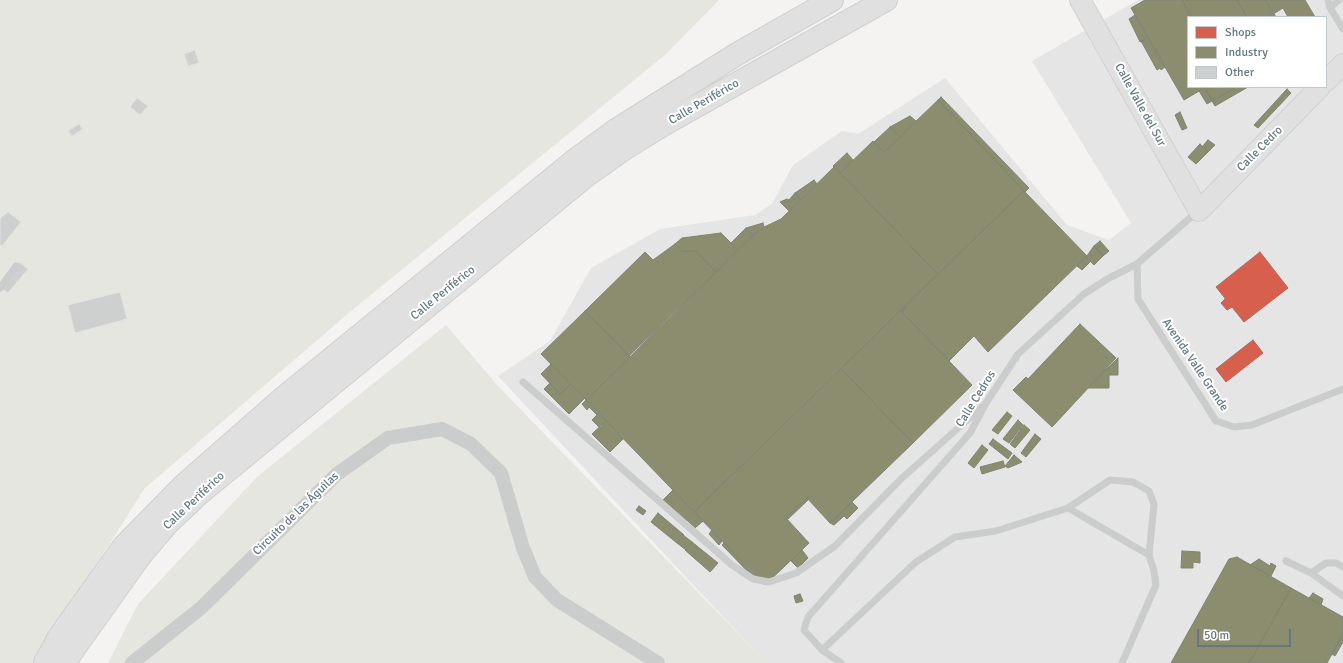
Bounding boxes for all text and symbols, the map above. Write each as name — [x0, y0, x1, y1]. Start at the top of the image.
legend — [1187, 16, 1327, 88]
text: Shops — [1225, 25, 1256, 40]
text: Industry — [1225, 45, 1268, 60]
street label: Calle Valle del Sur — [1111, 61, 1169, 149]
text: Other — [1225, 65, 1254, 80]
street label: Calle Periférico — [666, 76, 742, 128]
street label: Calle Cedro — [1234, 123, 1286, 175]
street label: Calle Periférico — [408, 263, 478, 323]
street label: Avenida Valle Grande — [1159, 316, 1231, 414]
street label: Calle Cedros — [953, 368, 999, 430]
street label: Calle Periférico — [160, 469, 228, 533]
street label: Circuito de las Águilas — [250, 469, 342, 559]
scale bar — [1199, 621, 1293, 647]
text: 50 m — [1204, 628, 1229, 643]

